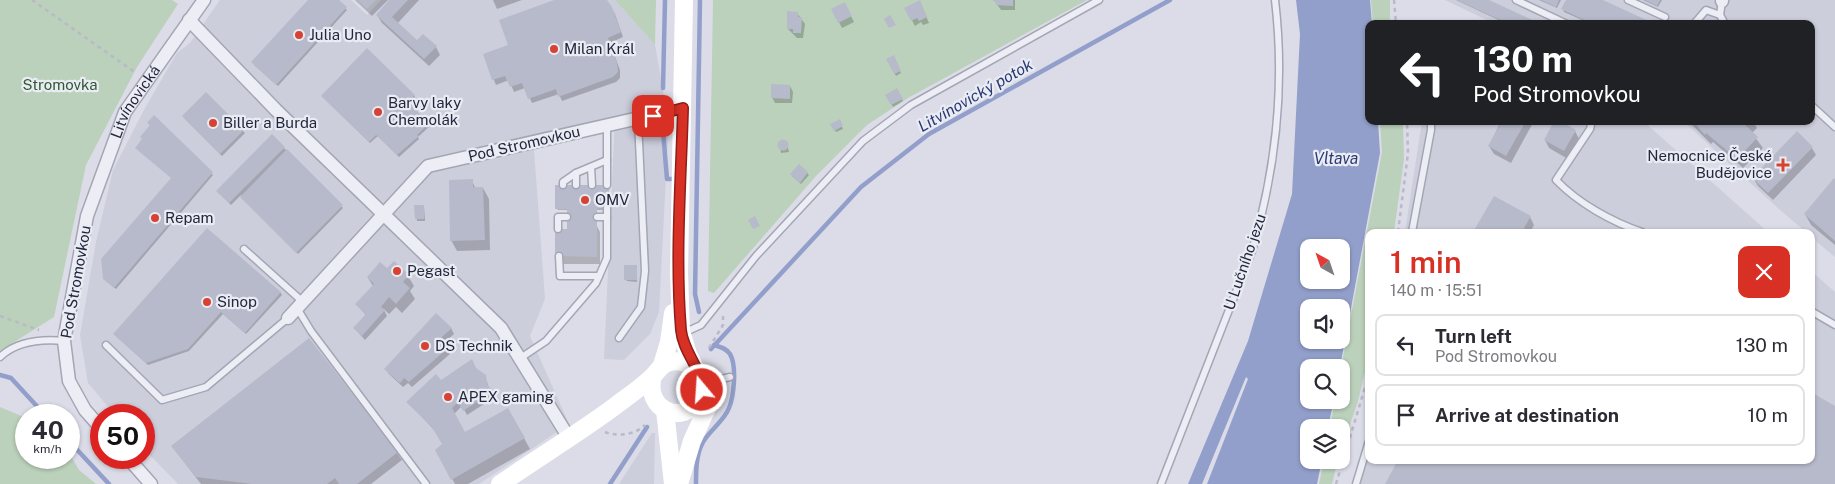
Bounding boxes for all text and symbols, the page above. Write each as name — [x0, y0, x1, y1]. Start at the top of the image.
place label: Julia Uno — [309, 26, 371, 43]
marker: Julia Uno — [293, 29, 305, 41]
text: 130 m — [1473, 39, 1573, 80]
place label: Milan Král — [564, 40, 635, 57]
icon: left — [1390, 40, 1455, 105]
marker: Milan Král — [548, 43, 560, 55]
water label: Litvínovický potok — [914, 55, 1036, 136]
street label: Litvínovická — [107, 62, 163, 141]
park label: Stromovka — [22, 76, 98, 93]
text: Pod Stromovkou — [1473, 81, 1641, 107]
place label: Barvy laky Chemolák — [388, 94, 461, 128]
pin — [632, 95, 674, 137]
icon: arrive — [639, 102, 667, 130]
marker: Barvy laky Chemolák — [372, 106, 384, 118]
place label: Biller a Burda — [223, 114, 317, 131]
marker: Biller a Burda — [207, 117, 219, 129]
street label: Pod Stromovkou — [466, 122, 582, 165]
place label: Nemocnice České Budějovice — [1647, 147, 1772, 181]
water label: Vltava — [1314, 149, 1358, 168]
marker: Nemocnice České Budějovice — [1776, 158, 1790, 172]
place label: OMV — [595, 191, 629, 208]
marker: OMV — [579, 194, 591, 206]
place label: Repam — [165, 209, 214, 226]
street label: U Lučního jezu — [1220, 211, 1269, 312]
marker: Repam — [149, 212, 161, 224]
street label: Pod Stromovkou — [57, 224, 94, 340]
north arrow — [1300, 239, 1350, 289]
map controls — [1300, 239, 1350, 469]
text: 1 min — [1390, 244, 1461, 280]
button: close — [1738, 246, 1790, 298]
place label: Pegast — [407, 262, 456, 279]
marker: Pegast — [391, 265, 403, 277]
text: 140 m · 15:51 — [1390, 281, 1483, 300]
place label: Sinop — [217, 293, 257, 310]
marker: Sinop — [201, 296, 213, 308]
button: sound — [1300, 299, 1350, 349]
text: Turn left — [1435, 325, 1512, 347]
icon: left — [1392, 331, 1420, 359]
text: 130 m — [1736, 334, 1788, 356]
place label: DS Technik — [435, 337, 513, 354]
marker: DS Technik — [419, 340, 431, 352]
text: Pod Stromovkou — [1435, 347, 1557, 366]
button: search — [1300, 359, 1350, 409]
position arrow — [675, 363, 727, 415]
place label: APEX gaming — [458, 388, 554, 405]
marker: APEX gaming — [442, 391, 454, 403]
icon: arrive — [1392, 401, 1420, 429]
speed limit sign: 50 — [90, 404, 155, 469]
text: Arrive at destination — [1435, 404, 1619, 426]
text: 10 m — [1748, 404, 1788, 426]
text: 40 — [31, 415, 64, 445]
button: layers — [1300, 419, 1350, 469]
text: km/h — [33, 442, 62, 456]

